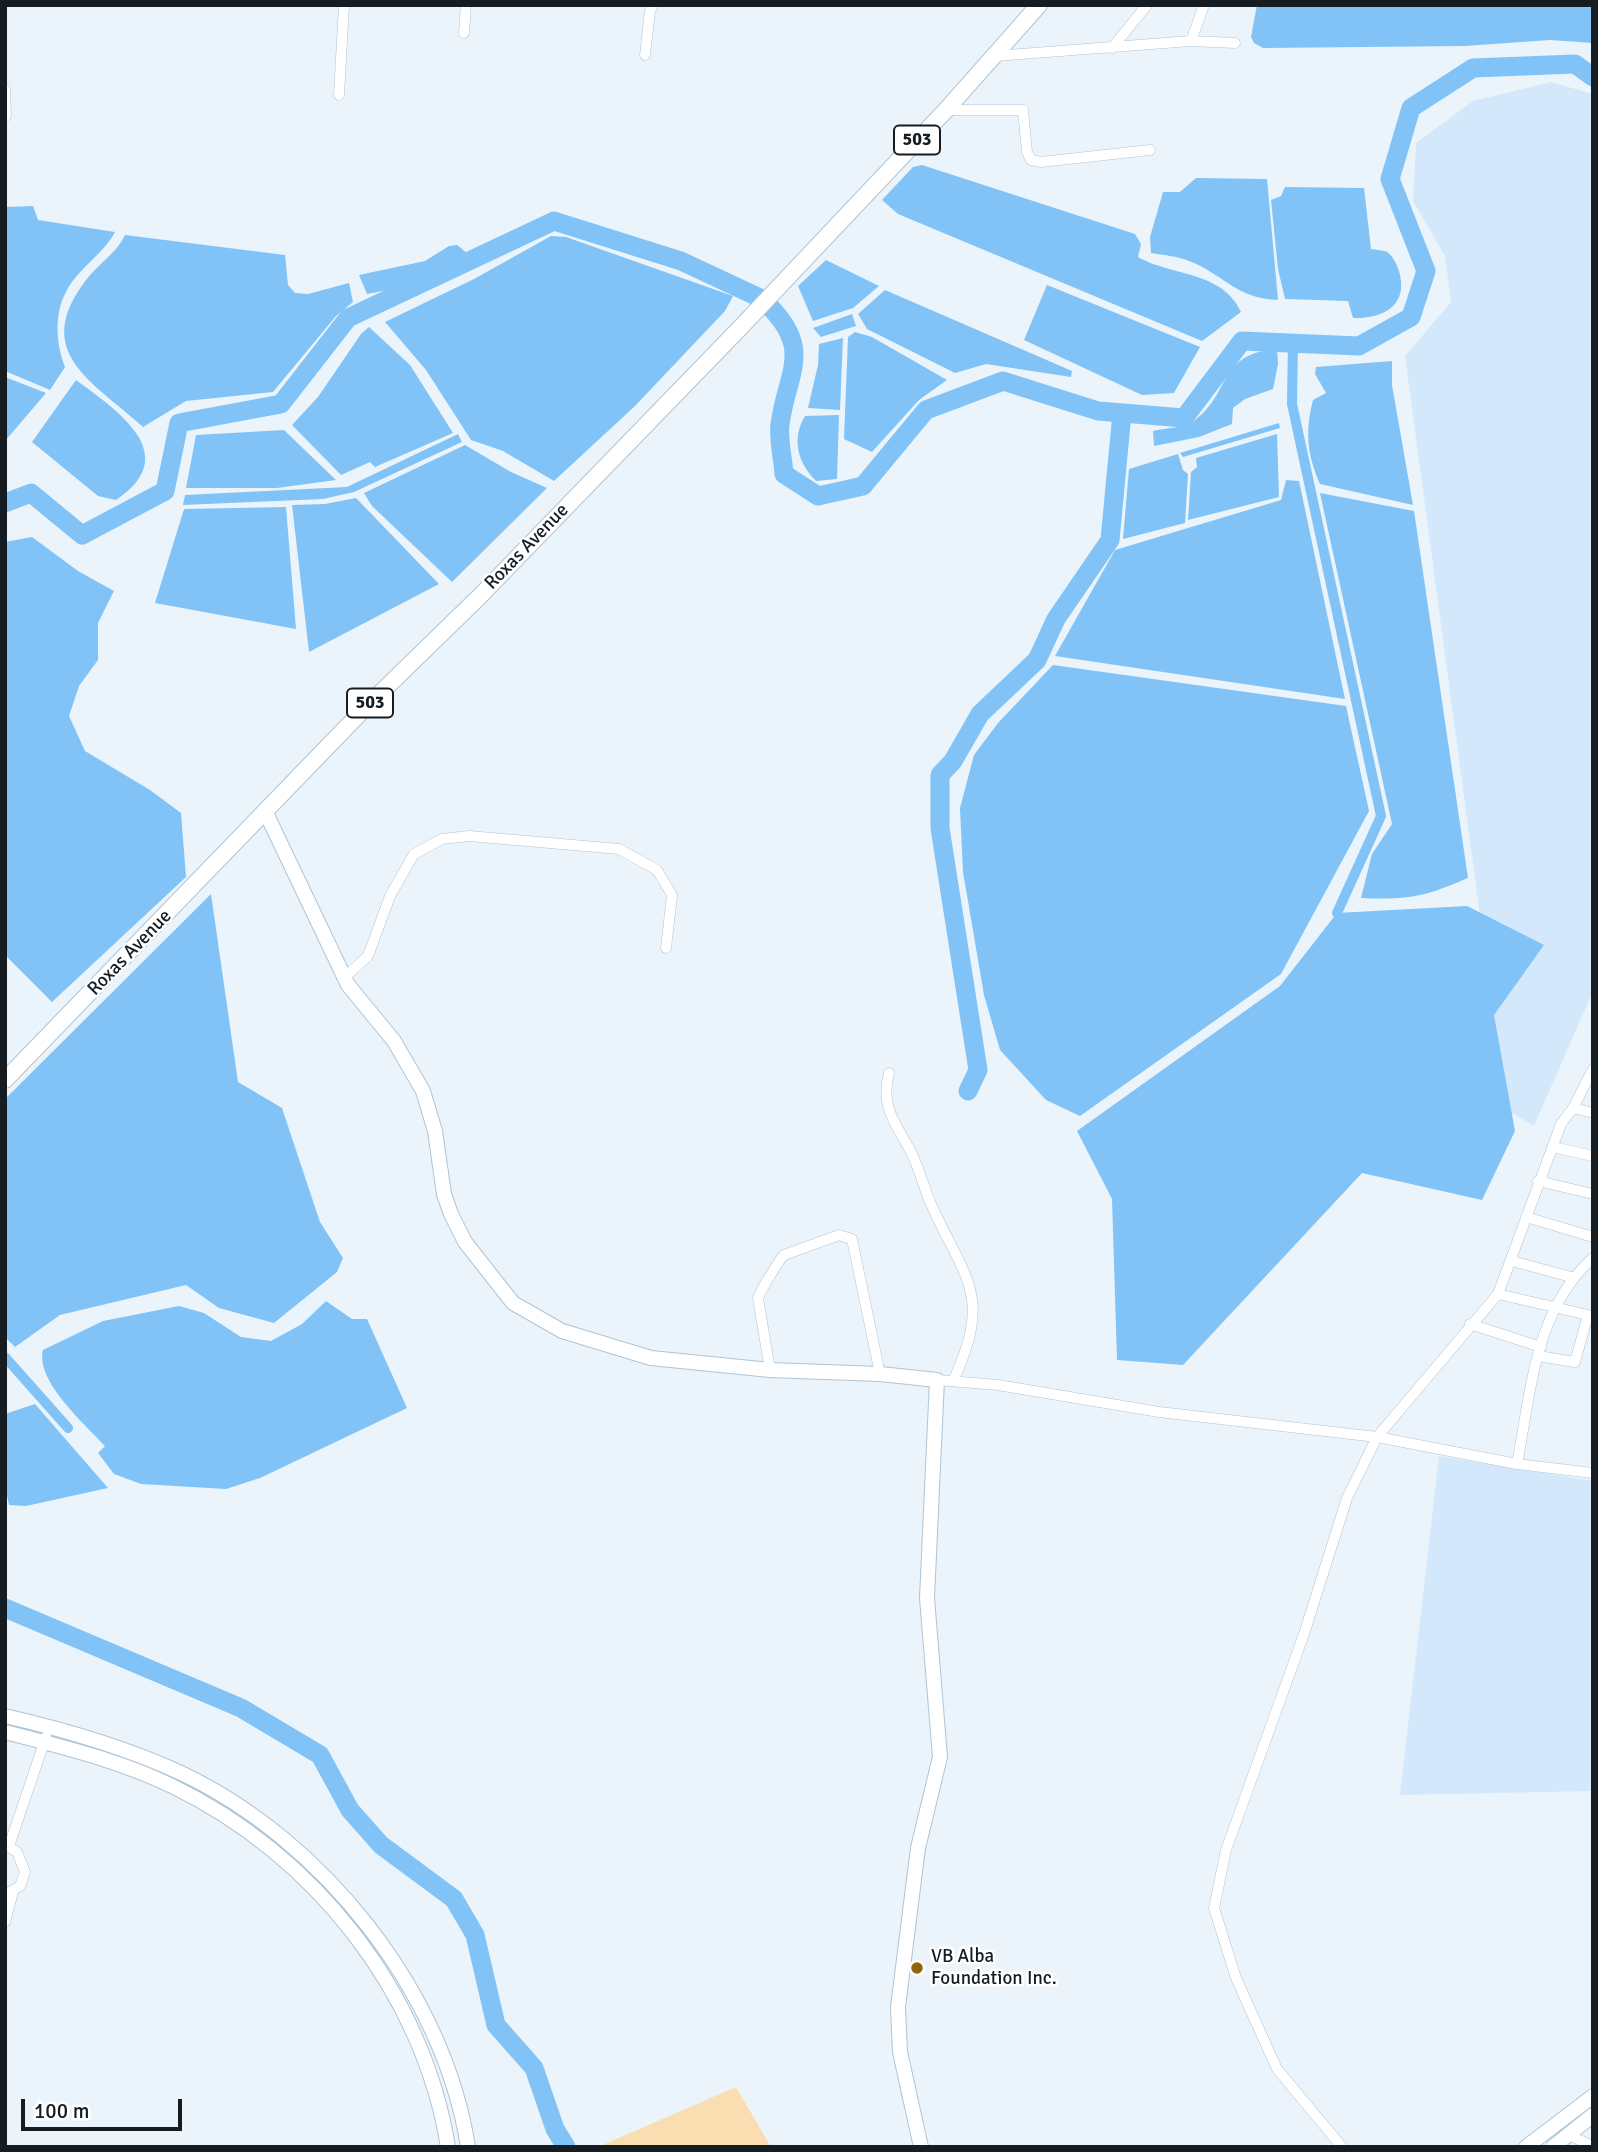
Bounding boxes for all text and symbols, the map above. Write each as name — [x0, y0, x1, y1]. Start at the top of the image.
road number: 503 — [894, 125, 940, 154]
street label: Roxas Avenue — [480, 499, 574, 595]
road number: 503 — [347, 688, 393, 718]
street label: Roxas Avenue — [83, 905, 177, 1001]
place label: VB Alba Foundation Inc. — [931, 1946, 1057, 1990]
marker: VB Alba Foundation Inc. — [909, 1960, 925, 1976]
scale bar — [24, 2086, 186, 2130]
text: 100 m — [34, 2098, 89, 2124]

